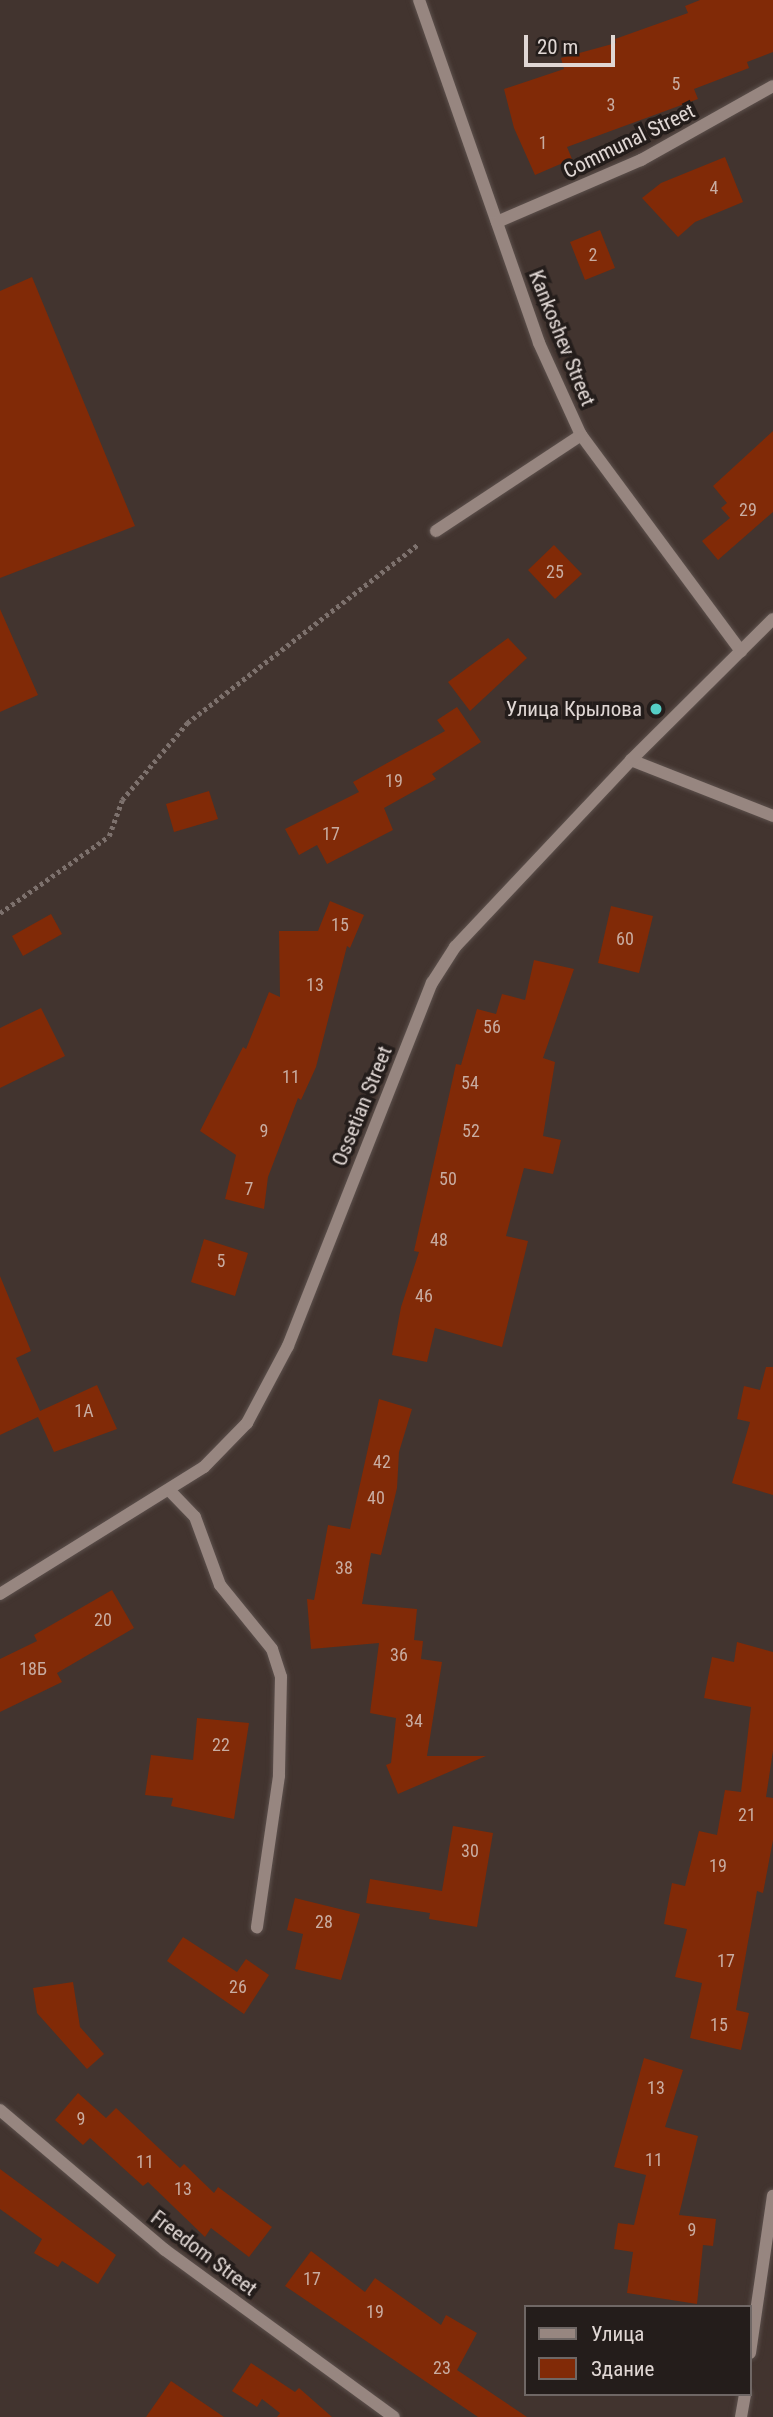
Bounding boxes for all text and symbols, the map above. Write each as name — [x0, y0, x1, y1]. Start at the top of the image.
scale bar — [528, 21, 619, 65]
text: 20 m — [537, 35, 578, 59]
house number: 5 — [672, 73, 680, 95]
house number: 3 — [607, 94, 615, 116]
street label: Communal Street — [559, 98, 699, 184]
house number: 1 — [539, 132, 547, 154]
house number: 4 — [710, 177, 718, 199]
house number: 2 — [589, 244, 597, 266]
street label: Kankoshev Street — [523, 266, 601, 410]
house number: 29 — [739, 499, 757, 521]
house number: 25 — [546, 561, 564, 583]
place label: Улица Крылова — [506, 696, 642, 722]
marker: Улица Крылова — [648, 701, 664, 717]
house number: 19 — [385, 770, 403, 792]
house number: 17 — [322, 823, 340, 845]
house number: 15 — [331, 914, 349, 936]
house number: 60 — [616, 928, 634, 950]
house number: 13 — [306, 974, 324, 996]
house number: 56 — [483, 1016, 501, 1038]
street label: Ossetian Street — [327, 1042, 397, 1170]
house number: 11 — [282, 1066, 300, 1088]
house number: 54 — [461, 1072, 479, 1094]
house number: 9 — [260, 1120, 268, 1142]
house number: 52 — [462, 1120, 480, 1142]
house number: 50 — [439, 1168, 457, 1190]
house number: 7 — [245, 1178, 253, 1200]
house number: 48 — [430, 1229, 448, 1251]
house number: 5 — [217, 1250, 225, 1272]
house number: 46 — [415, 1285, 433, 1307]
house number: 1А — [74, 1400, 94, 1422]
house number: 42 — [373, 1451, 391, 1473]
house number: 40 — [367, 1487, 385, 1509]
house number: 38 — [335, 1557, 353, 1579]
house number: 20 — [94, 1609, 112, 1631]
house number: 36 — [390, 1644, 408, 1666]
house number: 18Б — [19, 1658, 47, 1680]
house number: 34 — [405, 1710, 423, 1732]
house number: 22 — [212, 1734, 230, 1756]
house number: 21 — [738, 1804, 756, 1826]
house number: 30 — [461, 1840, 479, 1862]
house number: 19 — [709, 1855, 727, 1877]
house number: 28 — [315, 1911, 333, 1933]
house number: 17 — [717, 1950, 735, 1972]
house number: 26 — [229, 1976, 247, 1998]
house number: 15 — [710, 2014, 728, 2036]
house number: 13 — [647, 2077, 665, 2099]
house number: 9 — [77, 2108, 85, 2130]
house number: 11 — [645, 2149, 663, 2171]
house number: 11 — [136, 2151, 154, 2173]
house number: 13 — [174, 2178, 192, 2200]
street label: Freedom Street — [146, 2205, 262, 2301]
house number: 9 — [688, 2219, 696, 2241]
house number: 17 — [303, 2268, 321, 2290]
house number: 19 — [366, 2301, 384, 2323]
legend — [524, 2305, 752, 2396]
text: Улица — [591, 2322, 644, 2346]
house number: 23 — [433, 2357, 451, 2379]
text: Здание — [591, 2357, 654, 2381]

